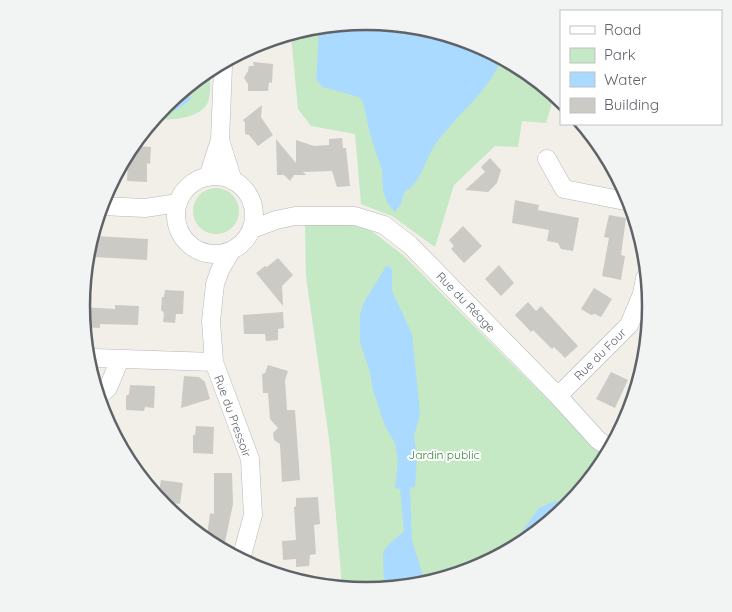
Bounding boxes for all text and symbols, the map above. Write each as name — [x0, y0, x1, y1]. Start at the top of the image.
legend — [560, 10, 722, 125]
text: Road — [604, 20, 641, 39]
text: Park — [604, 45, 636, 64]
text: Water — [604, 70, 647, 89]
text: Building — [604, 95, 659, 114]
street label: Rue du Réage — [433, 269, 499, 336]
street label: Rue du Four — [571, 325, 629, 383]
street label: Rue du Pressoir — [211, 373, 255, 459]
park label: Jardin public — [408, 447, 480, 462]

